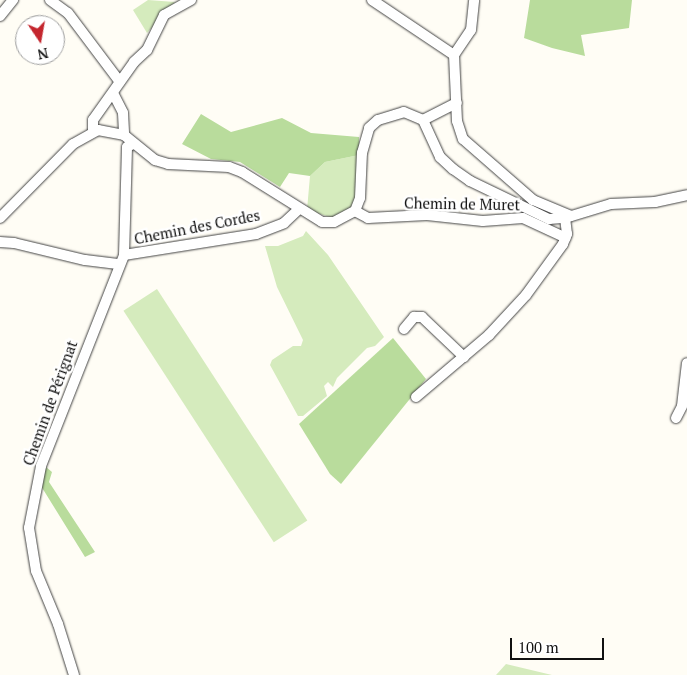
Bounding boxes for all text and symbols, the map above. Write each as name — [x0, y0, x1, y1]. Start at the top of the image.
north arrow — [15, 15, 65, 65]
text: N — [36, 44, 50, 65]
street label: Chemin de Muret — [404, 194, 520, 214]
street label: Chemin des Cordes — [133, 206, 261, 248]
street label: Chemin de Pérignat — [19, 338, 81, 468]
scale bar — [512, 628, 606, 660]
text: 100 m — [518, 637, 559, 657]

